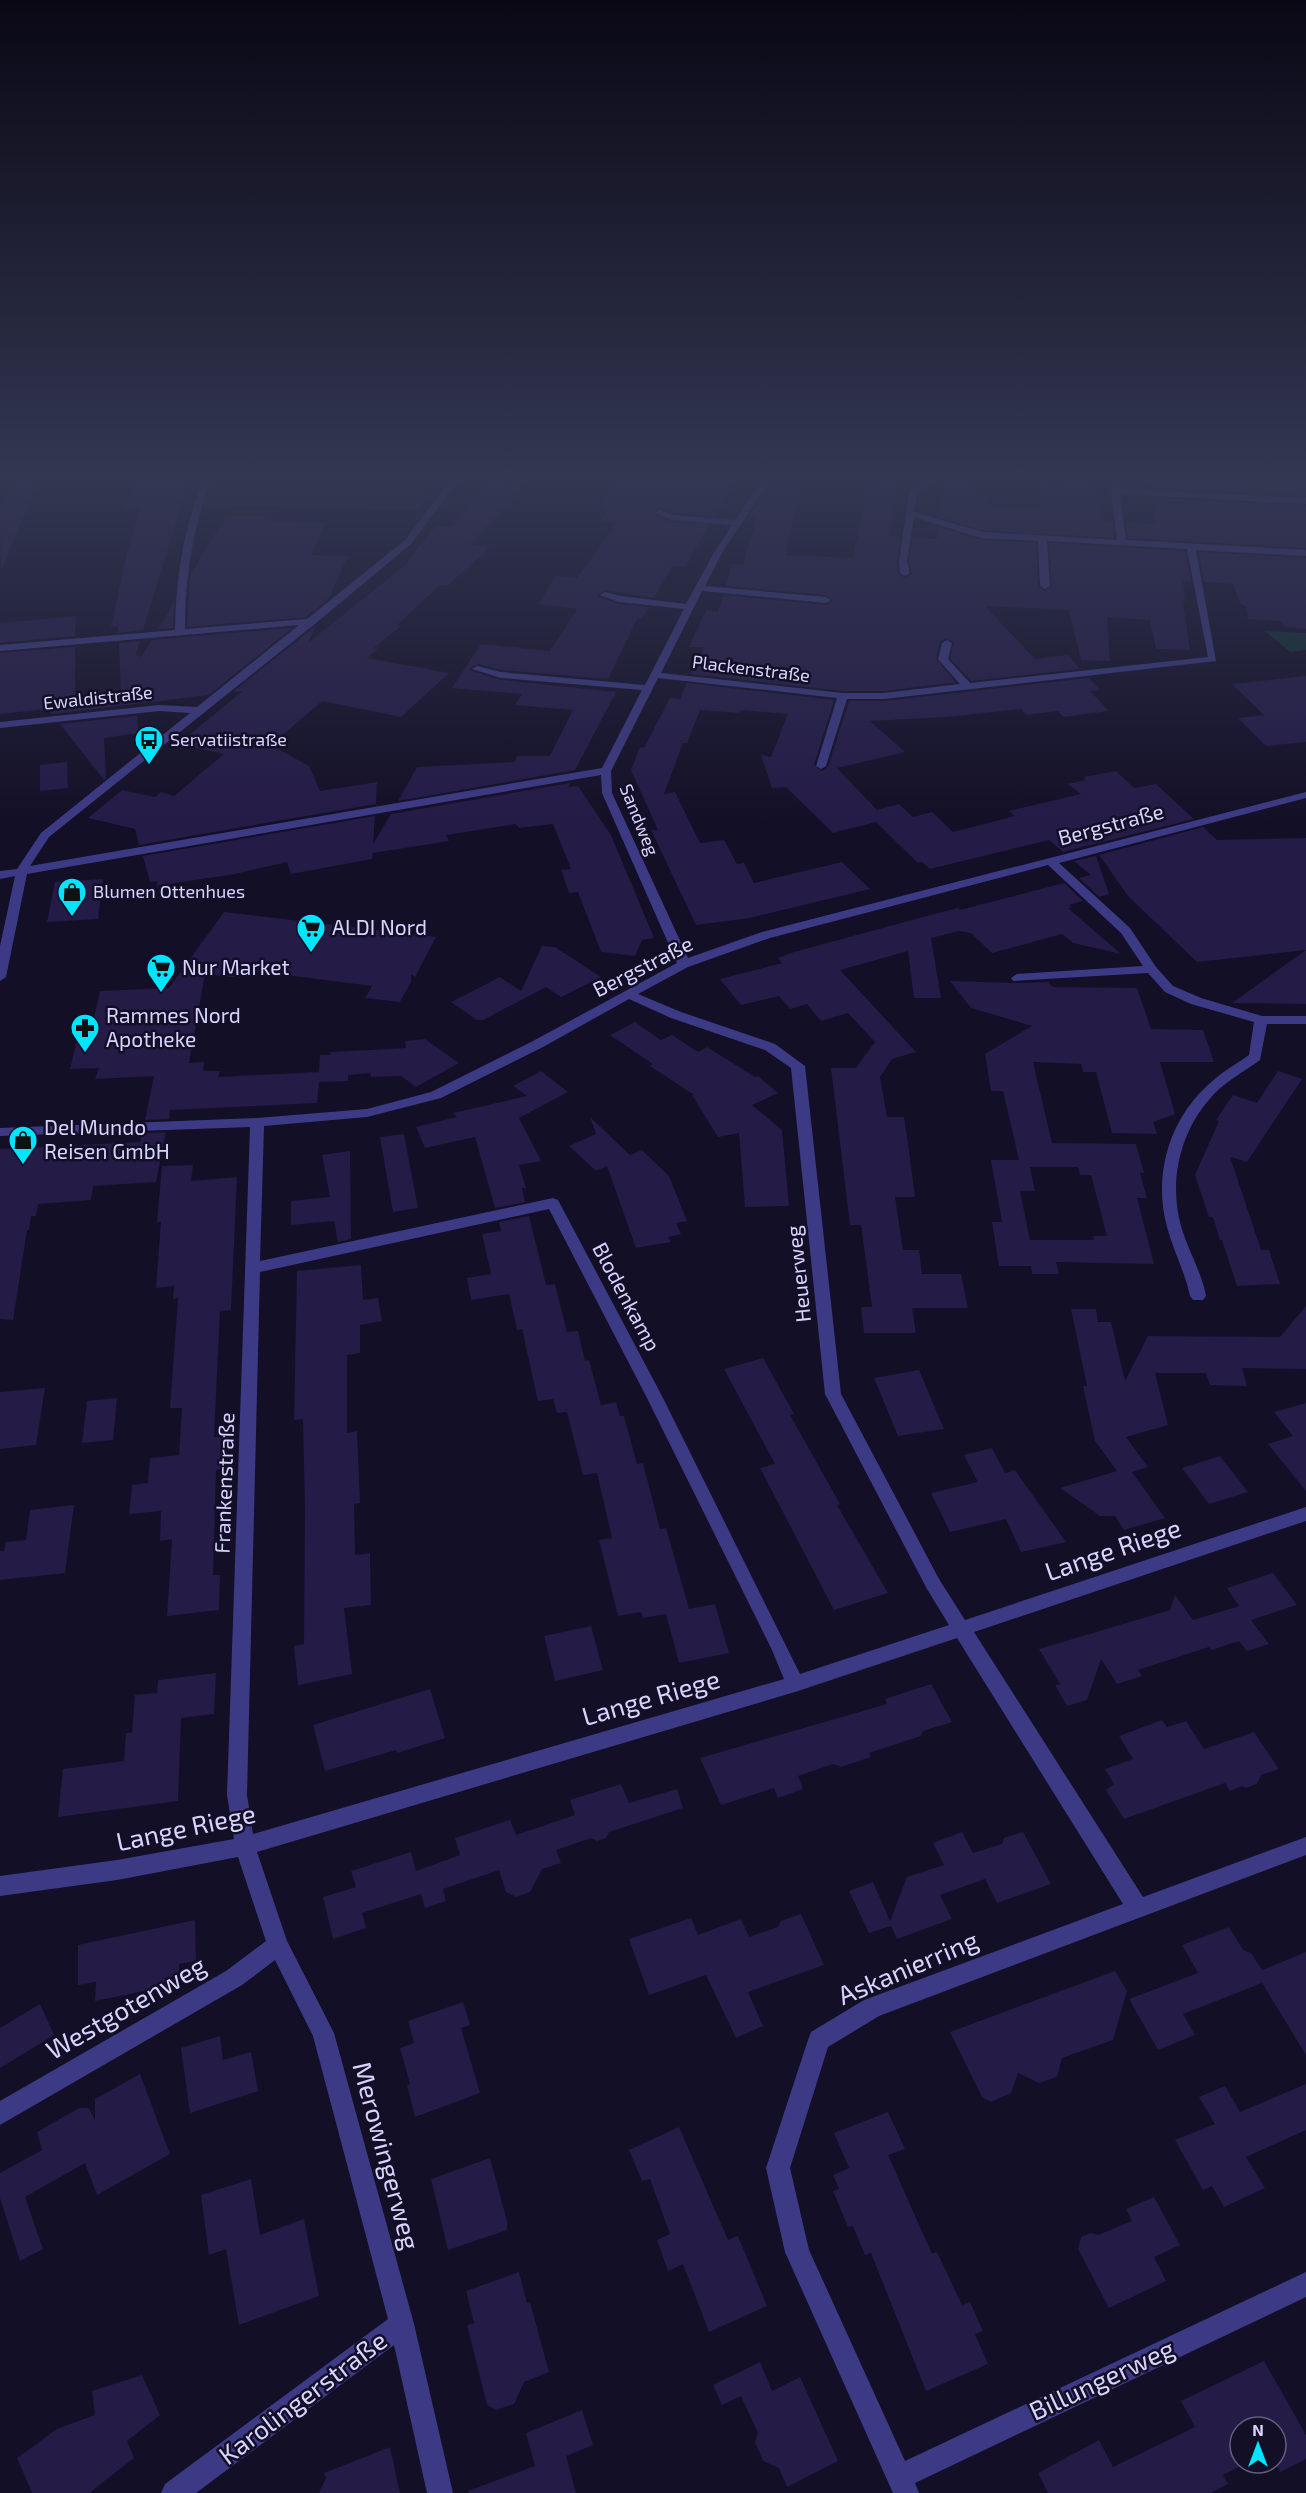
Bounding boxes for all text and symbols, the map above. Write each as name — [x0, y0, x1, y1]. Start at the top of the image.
street label: Plackenstraße — [691, 650, 811, 686]
street label: Ewaldistraße — [42, 680, 154, 714]
bus stop icon: Servatiistraße — [133, 724, 165, 766]
place label: Servatiistraße — [170, 728, 287, 750]
street label: Sandweg — [616, 781, 664, 859]
street label: Bergstraße — [1055, 797, 1166, 850]
shop icon: Blumen Ottenhues — [56, 876, 88, 918]
place label: Blumen Ottenhues — [93, 880, 245, 902]
supermarket icon: ALDI Nord — [295, 912, 327, 954]
place label: ALDI Nord — [332, 914, 427, 939]
street label: Bergstraße — [588, 930, 696, 1001]
supermarket icon: Nur Market — [145, 952, 177, 994]
place label: Nur Market — [182, 954, 289, 979]
place label: Rammes Nord Apotheke — [106, 1002, 241, 1051]
pharmacy icon: Rammes Nord Apotheke — [69, 1012, 101, 1054]
place label: Del Mundo Reisen GmbH — [44, 1114, 170, 1163]
shop icon: Del Mundo Reisen GmbH — [7, 1124, 39, 1166]
street label: Heuerweg — [780, 1224, 815, 1324]
street label: Blodenkamp — [588, 1238, 666, 1355]
street label: Frankenstraße — [209, 1412, 238, 1554]
street label: Lange Riege — [1040, 1511, 1185, 1586]
street label: Lange Riege — [578, 1662, 723, 1731]
street label: Lange Riege — [113, 1797, 258, 1856]
street label: Askanierring — [833, 1923, 982, 2010]
street label: Westgotenweg — [40, 1948, 211, 2065]
street label: Merowingerweg — [347, 2058, 427, 2253]
street label: Karolingerstraße — [212, 2324, 392, 2470]
street label: Billungerweg — [1024, 2332, 1179, 2426]
north arrow — [1228, 2415, 1288, 2475]
text: N — [1252, 2420, 1264, 2439]

